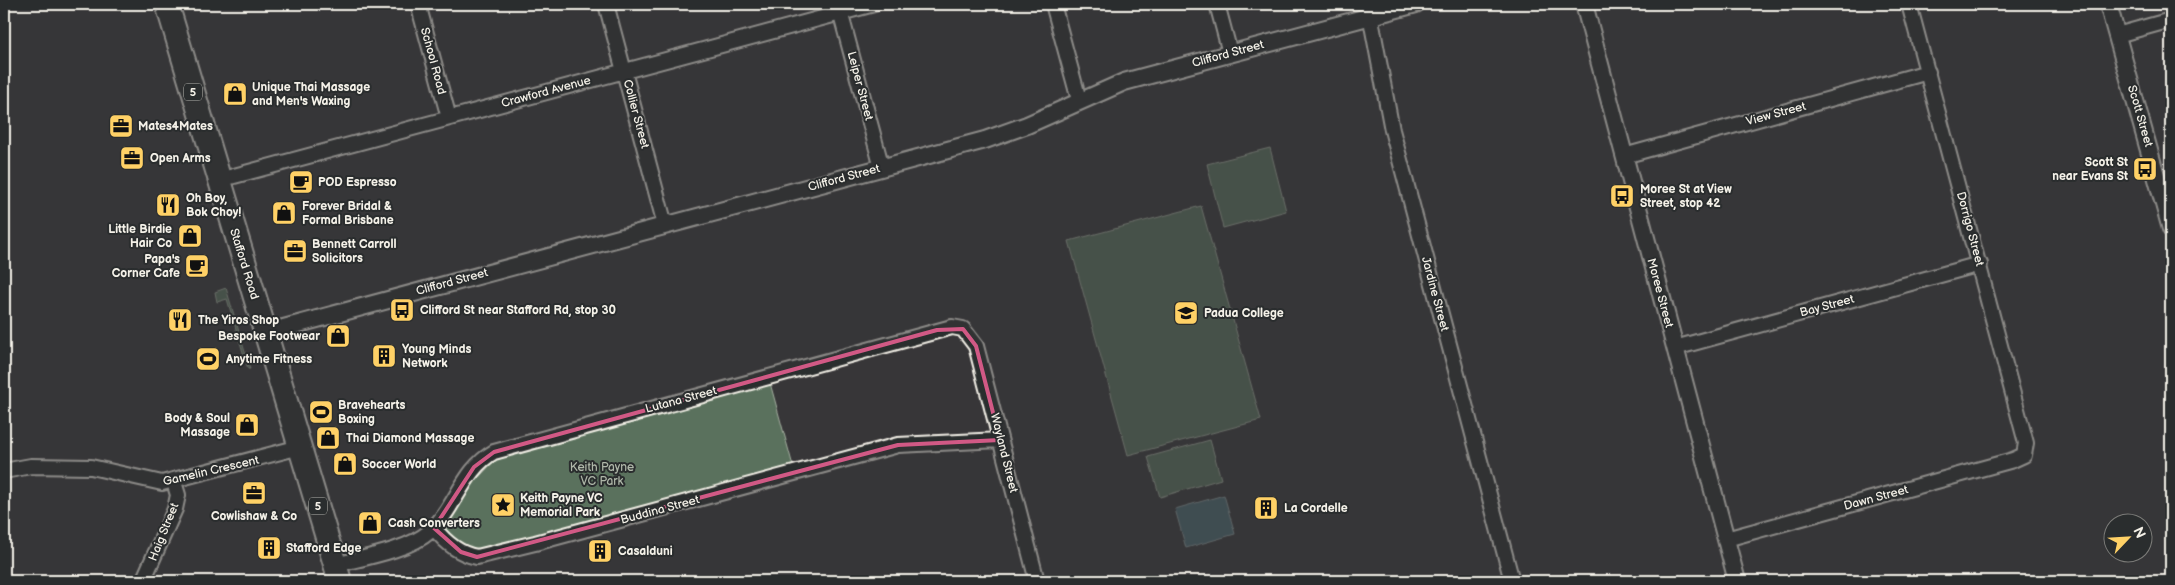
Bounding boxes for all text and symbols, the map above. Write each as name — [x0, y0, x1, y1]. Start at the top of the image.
street label: School Road — [417, 26, 449, 96]
street label: Clifford Street — [1190, 37, 1266, 71]
street label: Leiper Street — [844, 50, 876, 122]
street label: Crawford Avenue — [500, 73, 592, 111]
street label: Collier Street — [620, 78, 653, 150]
place label: Unique Thai Massage and Men's Waxing — [252, 80, 370, 109]
shop icon: Unique Thai Massage and Men's Waxing — [222, 81, 248, 107]
street label: Scott Street — [2124, 83, 2156, 149]
road number: 5 — [184, 84, 202, 100]
street label: View Street — [1744, 99, 1808, 129]
office icon: Mates4Mates — [108, 113, 134, 139]
place label: Mates4Mates — [138, 119, 213, 134]
office icon: Open Arms — [119, 145, 145, 171]
place label: Open Arms — [150, 151, 211, 166]
place label: Scott St near Evans St — [2052, 155, 2128, 184]
bus stop icon: Scott St near Evans St — [2132, 156, 2158, 182]
street label: Clifford Street — [806, 161, 882, 195]
cafe icon: POD Espresso — [288, 169, 314, 195]
place label: POD Espresso — [318, 175, 397, 190]
place label: Moree St at View Street, stop 42 — [1640, 182, 1732, 211]
bus stop icon: Moree St at View Street, stop 42 — [1609, 183, 1635, 209]
street label: Dorrigo Street — [1953, 190, 1987, 268]
place label: Oh Boy, Bok Choy! — [186, 191, 241, 220]
restaurant icon: Oh Boy, Bok Choy! — [155, 192, 181, 218]
place label: Forever Bridal & Formal Brisbane — [302, 199, 394, 228]
shop icon: Forever Bridal & Formal Brisbane — [271, 200, 297, 226]
place label: Little Birdie Hair Co — [108, 222, 172, 251]
shop icon: Little Birdie Hair Co — [177, 223, 203, 249]
street label: Stafford Road — [226, 227, 262, 301]
place label: Bennett Carroll Solicitors — [312, 237, 396, 266]
office icon: Bennett Carroll Solicitors — [282, 238, 308, 264]
place label: Papa's Corner Cafe — [112, 252, 180, 281]
cafe icon: Papa's Corner Cafe — [184, 253, 210, 279]
street label: Jardine Street — [1418, 255, 1452, 333]
street label: Moree Street — [1644, 257, 1677, 330]
street label: Clifford Street — [414, 265, 490, 299]
street label: Bay Street — [1798, 291, 1856, 320]
bus stop icon: Clifford St near Stafford Rd, stop 30 — [389, 297, 415, 323]
school or university icon: Padua College — [1173, 300, 1199, 326]
place label: Clifford St near Stafford Rd, stop 30 — [420, 303, 616, 318]
place label: Padua College — [1204, 306, 1284, 321]
restaurant icon: The Yiros Shop — [167, 307, 193, 333]
place label: The Yiros Shop — [198, 313, 279, 328]
shop icon: Bespoke Footwear — [325, 323, 351, 349]
place label: Bespoke Footwear — [218, 329, 320, 344]
place label: Young Minds Network — [402, 342, 472, 371]
building icon: Young Minds Network — [371, 343, 397, 369]
sports icon: Anytime Fitness — [195, 346, 221, 372]
place label: Anytime Fitness — [225, 352, 312, 367]
street label: Lutana Street — [644, 383, 719, 417]
place label: Bravehearts Boxing — [338, 398, 406, 427]
sports icon: Bravehearts Boxing — [308, 399, 334, 425]
place label: Body & Soul Massage — [164, 411, 230, 440]
shop icon: Body & Soul Massage — [234, 412, 260, 438]
street label: Wayland Street — [987, 412, 1021, 495]
shop icon: Thai Diamond Massage — [315, 425, 341, 451]
place label: Thai Diamond Massage — [346, 431, 474, 446]
shop icon: Soccer World — [332, 451, 358, 477]
street label: Gamelin Crescent — [162, 453, 261, 489]
place label: Soccer World — [362, 457, 436, 472]
park label: Keith Payne VC Park — [570, 460, 634, 489]
office icon: Cowlishaw & Co — [241, 480, 267, 506]
street label: Dawn Street — [1842, 482, 1910, 514]
place label: Keith Payne VC Memorial Park — [520, 491, 603, 520]
place icon: Keith Payne VC Memorial Park — [490, 492, 516, 518]
street label: Buddina Street — [619, 492, 701, 528]
building icon: La Cordelle — [1253, 495, 1279, 521]
road number: 5 — [309, 498, 327, 514]
street label: Haig Street — [146, 501, 183, 563]
place label: La Cordelle — [1284, 501, 1348, 516]
place label: Cowlishaw & Co — [211, 509, 297, 524]
shop icon: Cash Converters — [357, 510, 383, 536]
north arrow — [2102, 512, 2152, 562]
place label: Cash Converters — [388, 516, 480, 531]
text: N — [2129, 524, 2149, 541]
building icon: Stafford Edge — [256, 535, 282, 561]
building icon: Casalduni — [587, 538, 613, 564]
place label: Stafford Edge — [286, 541, 361, 556]
place label: Casalduni — [618, 544, 673, 559]

